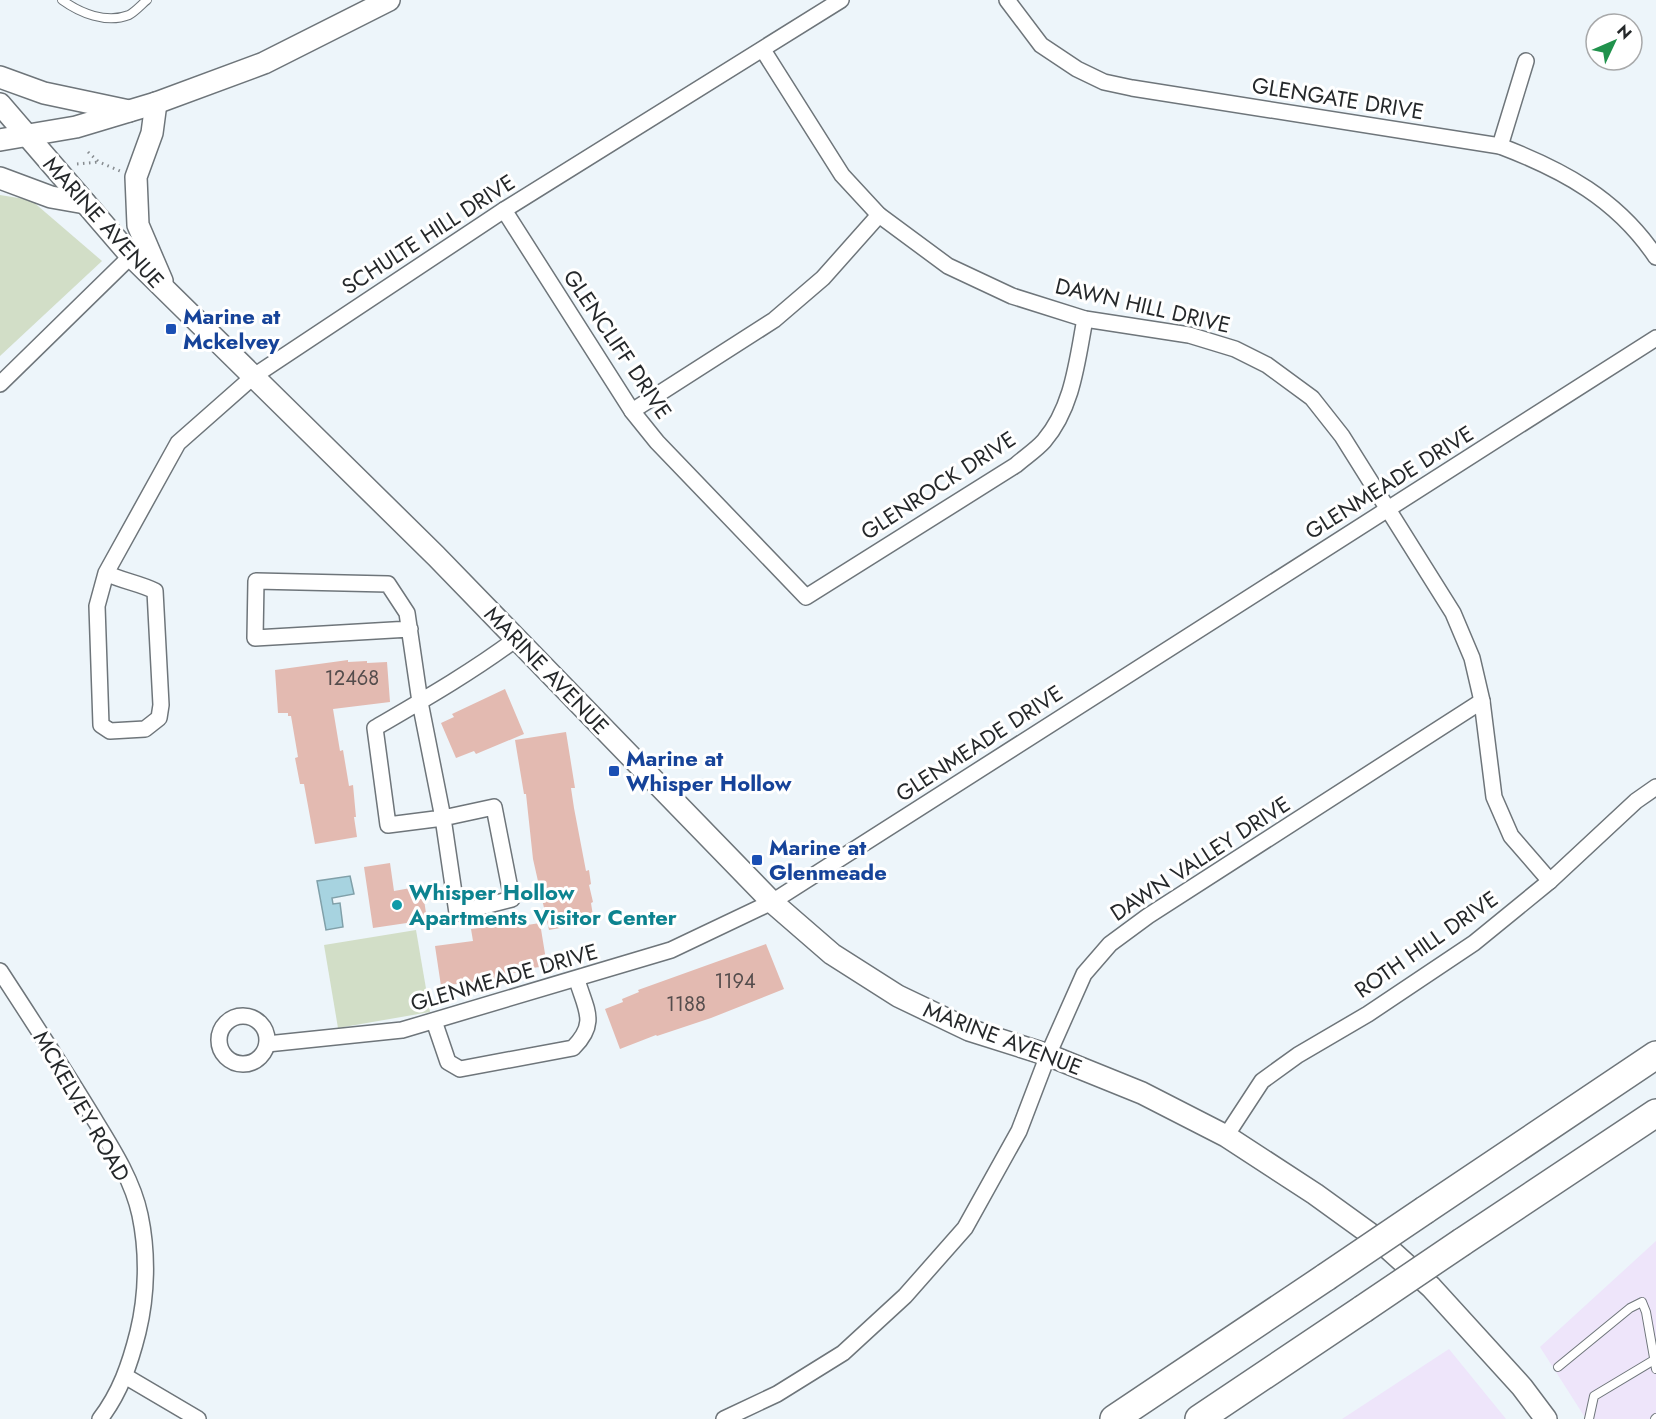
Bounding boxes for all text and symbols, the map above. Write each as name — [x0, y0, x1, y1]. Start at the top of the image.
north arrow — [1584, 12, 1644, 72]
text: N — [1612, 19, 1637, 44]
street label: GLENGATE DRIVE — [1250, 69, 1426, 127]
street label: MARINE AVENUE — [36, 149, 172, 295]
street label: SCHULTE HILL DRIVE — [335, 166, 521, 302]
street label: GLENCLIFF DRIVE — [556, 263, 680, 425]
street label: DAWN HILL DRIVE — [1052, 269, 1234, 341]
place label: Marine at Mckelvey — [183, 300, 280, 357]
marker: Marine at Mckelvey — [164, 322, 178, 336]
street label: GLENMEADE DRIVE — [1298, 417, 1480, 547]
street label: GLENROCK DRIVE — [854, 423, 1022, 547]
street label: MARINE AVENUE — [477, 599, 617, 741]
house number: 12468 — [325, 664, 379, 693]
street label: GLENMEADE DRIVE — [889, 677, 1069, 809]
place label: Marine at Whisper Hollow — [626, 742, 792, 799]
marker: Marine at Whisper Hollow — [607, 764, 621, 778]
street label: DAWN VALLEY DRIVE — [1104, 788, 1296, 928]
place label: Marine at Glenmeade — [769, 831, 887, 888]
marker: Marine at Glenmeade — [750, 853, 764, 867]
place label: Whisper Hollow Apartments Visitor Center — [408, 876, 677, 933]
street label: ROTH HILL DRIVE — [1348, 883, 1504, 1005]
marker: Whisper Hollow Apartments Visitor Center — [390, 898, 404, 912]
street label: GLENMEADE DRIVE — [407, 935, 601, 1019]
house number: 1194 — [714, 967, 756, 996]
house number: 1188 — [666, 990, 706, 1019]
street label: MARINE AVENUE — [919, 993, 1087, 1083]
street label: MCKELVEY ROAD — [26, 1025, 138, 1187]

